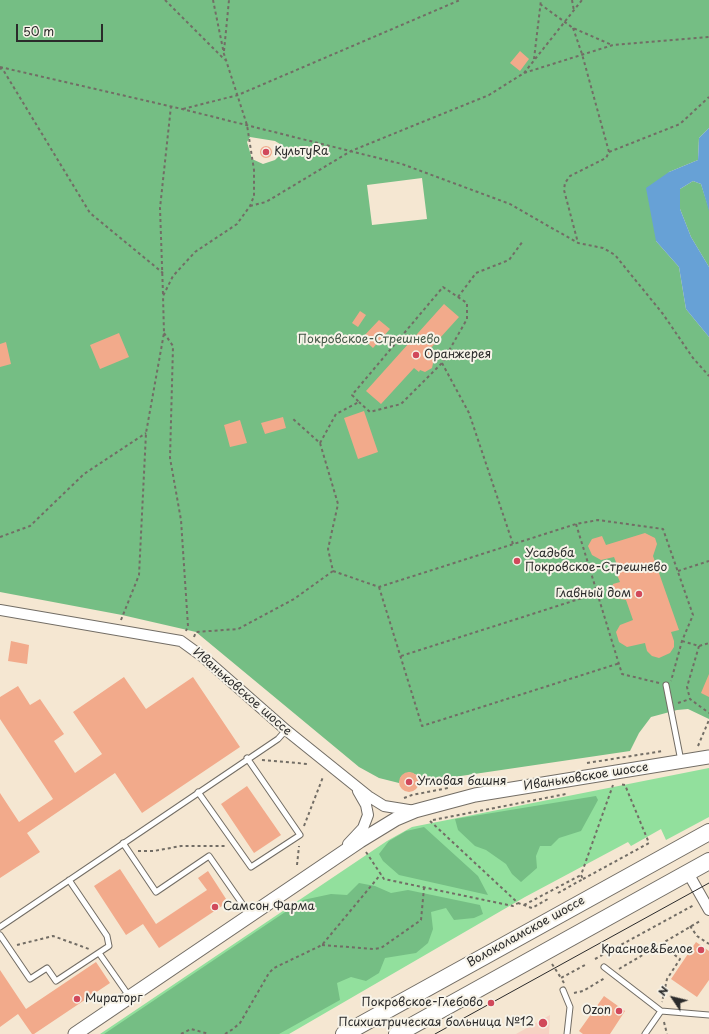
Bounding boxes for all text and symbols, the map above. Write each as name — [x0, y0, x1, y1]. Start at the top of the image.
scale bar — [18, 16, 105, 42]
text: 50 m — [23, 22, 54, 40]
place label: КультуRа — [274, 145, 329, 159]
marker: КультуRа — [261, 147, 271, 157]
park label: Покровское-Стрешнево — [298, 333, 440, 347]
place label: Оранжерея — [424, 348, 491, 362]
marker: Оранжерея — [411, 350, 421, 360]
place label: Усадьба Покровское-Стрешнево — [525, 547, 667, 575]
marker: Усадьба Покровское-Стрешнево — [512, 556, 522, 566]
place label: Главный дом — [555, 587, 631, 601]
marker: Главный дом — [634, 589, 644, 599]
street label: Иваньковское шоссе — [190, 645, 294, 739]
street label: Иваньковское шоссе — [523, 760, 649, 794]
place label: Угловая башня — [417, 775, 507, 789]
marker: Угловая башня — [404, 777, 414, 787]
street label: Волоколамское шоссе — [465, 894, 587, 970]
place label: Самсон Фарма — [223, 900, 315, 914]
marker: Самсон Фарма — [210, 902, 220, 912]
place label: Красное&Белое — [601, 943, 693, 957]
marker: Красное&Белое — [696, 945, 706, 955]
north arrow — [653, 978, 693, 1018]
text: N — [653, 982, 672, 999]
place label: Мираторг — [85, 992, 142, 1006]
marker: Мираторг — [72, 994, 82, 1004]
place label: Покровское-Глебово — [362, 996, 483, 1010]
marker: Покровское-Глебово — [486, 998, 496, 1008]
place label: Ozon — [582, 1004, 611, 1018]
marker: Ozon — [614, 1006, 624, 1016]
place label: Психиатрическая больница №12 — [338, 1016, 534, 1030]
marker: Психиатрическая больница №12 — [537, 1017, 549, 1029]

